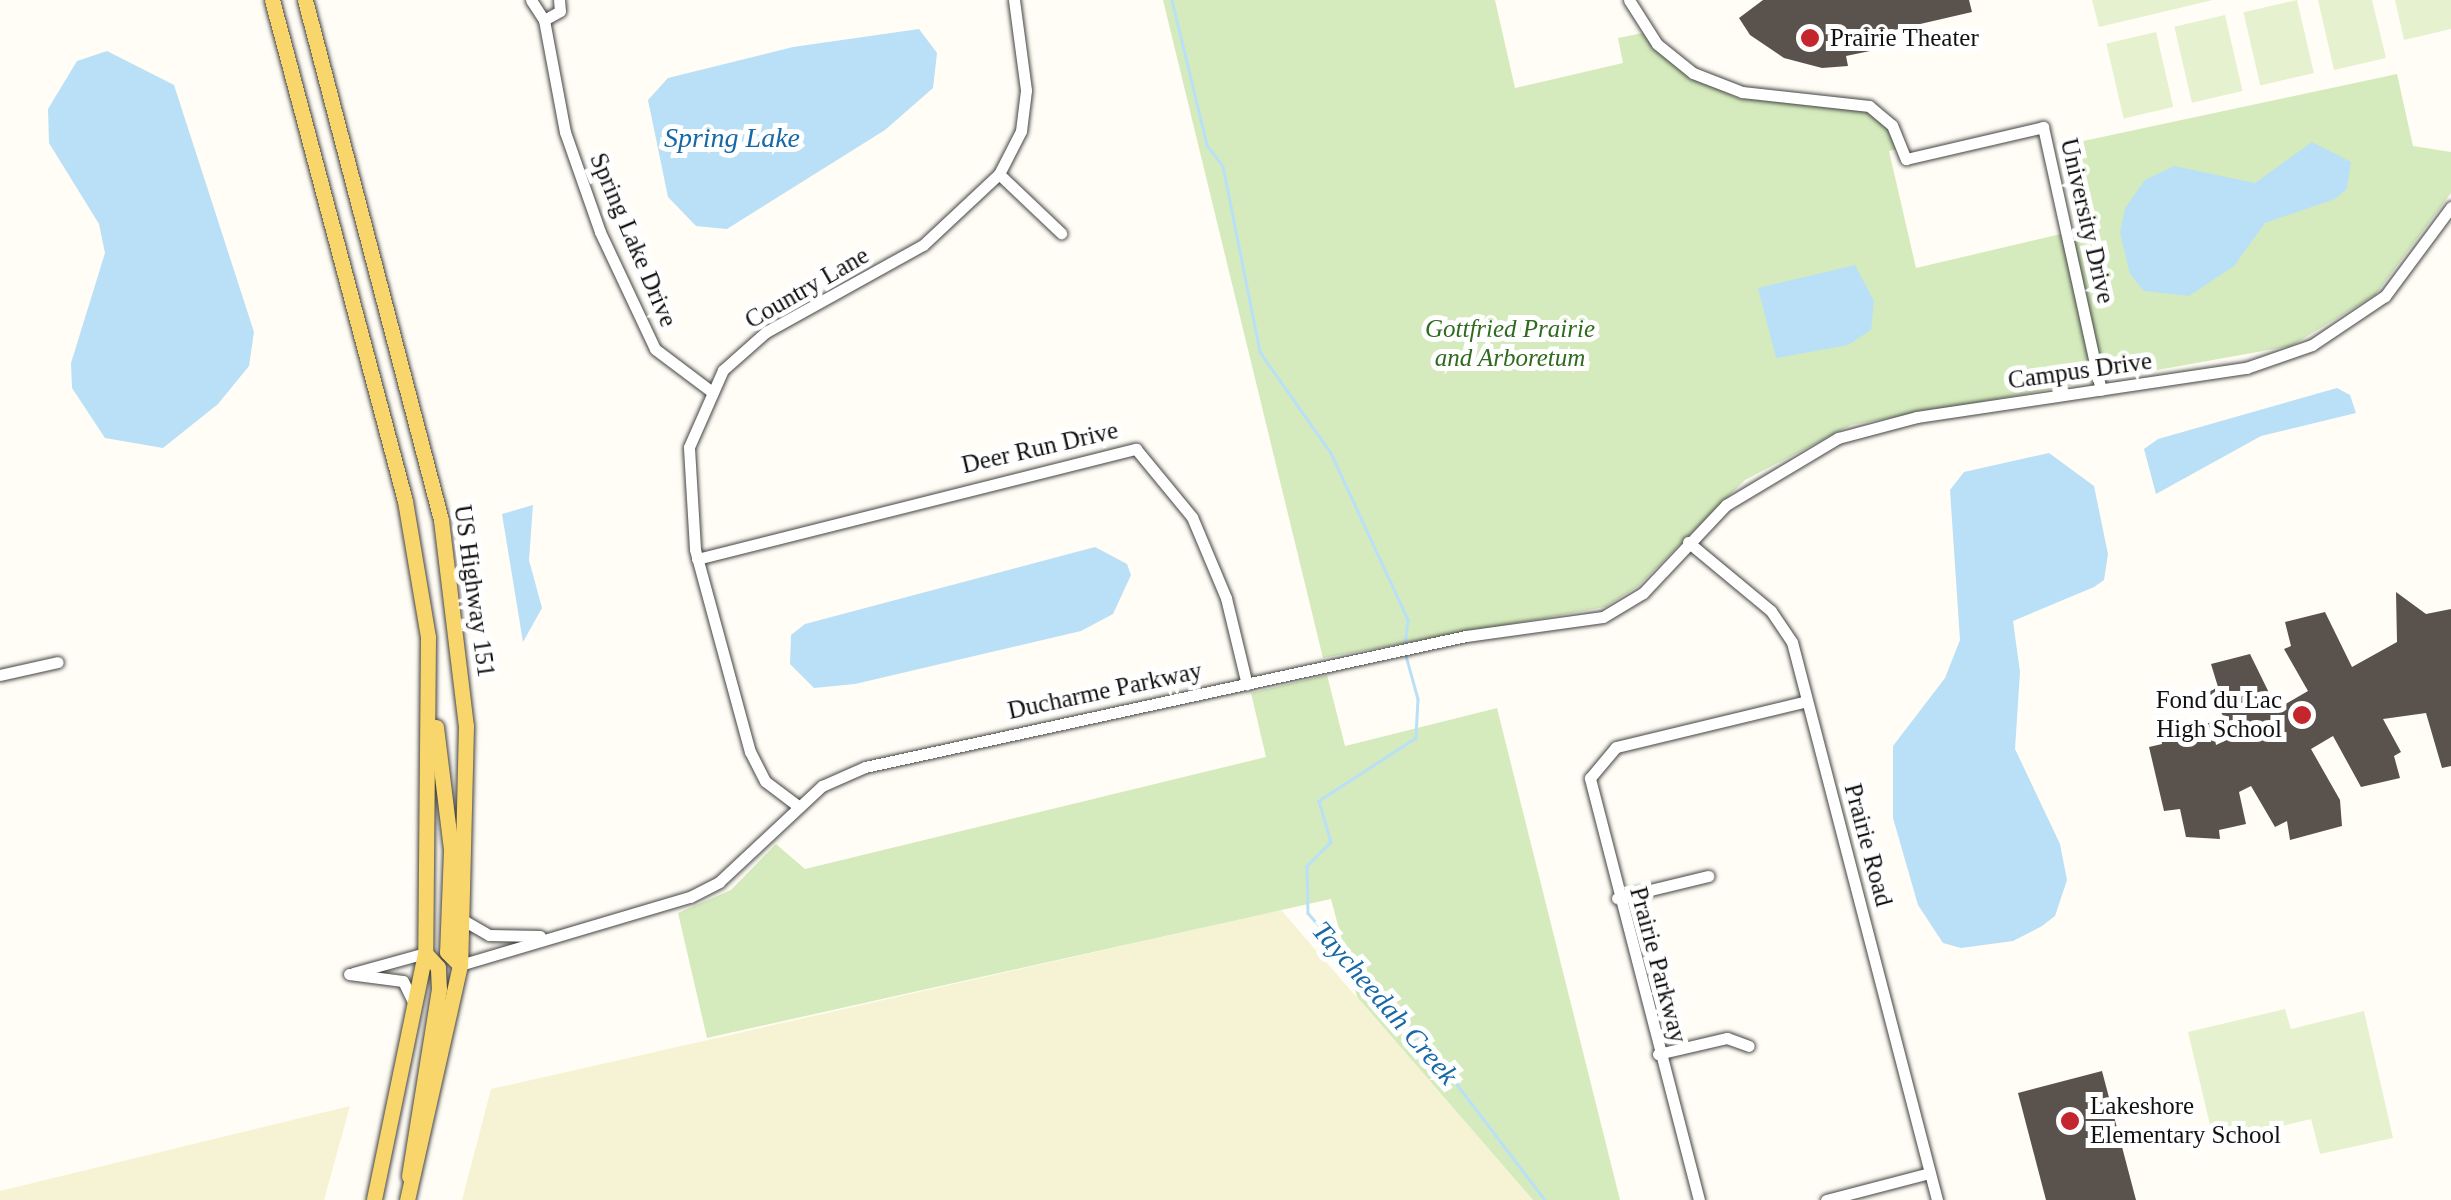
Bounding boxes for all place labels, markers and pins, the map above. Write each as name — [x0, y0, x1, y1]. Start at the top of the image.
place label: Prairie Theater — [1830, 23, 1979, 53]
marker: Prairie Theater — [1799, 27, 1821, 49]
place label: Fond du Lac High School — [2156, 686, 2282, 745]
marker: Fond du Lac High School — [2291, 704, 2313, 726]
place label: Lakeshore Elementary School — [2090, 1092, 2281, 1151]
marker: Lakeshore Elementary School — [2059, 1110, 2081, 1132]

